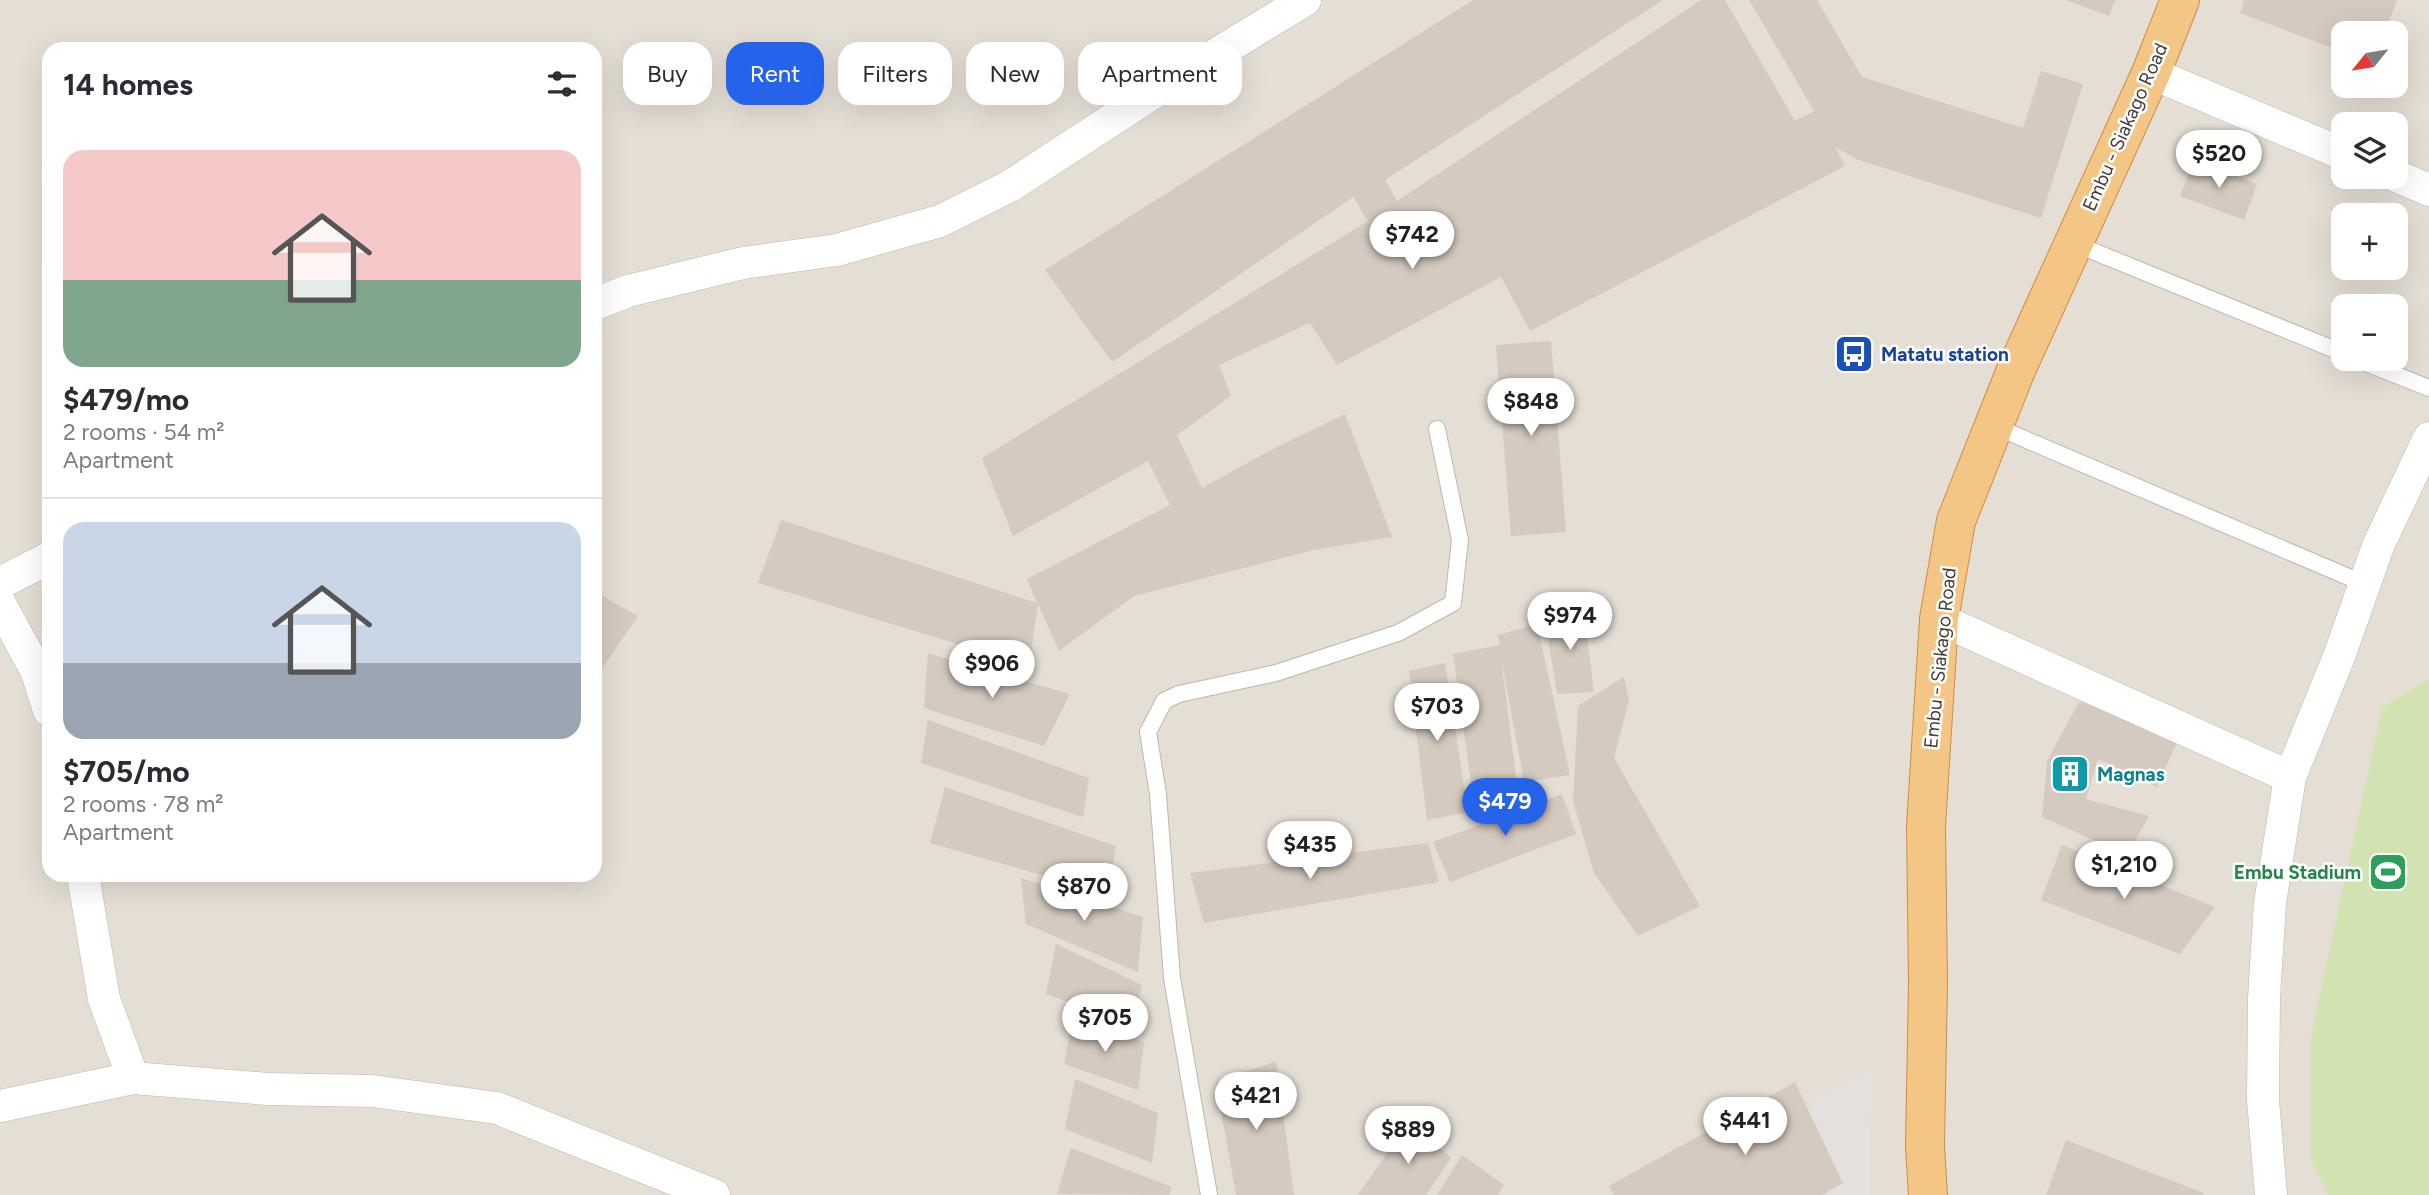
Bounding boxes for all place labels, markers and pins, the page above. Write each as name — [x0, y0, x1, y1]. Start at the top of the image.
pin: $520 — [2178, 130, 2260, 190]
pin: $742 — [1371, 212, 1453, 271]
bus stop icon: Matatu station — [1833, 333, 1875, 375]
place label: Matatu station — [1881, 343, 2009, 366]
pin: $848 — [1490, 378, 1572, 438]
pin: $974 — [1529, 592, 1611, 652]
pin: $906 — [951, 640, 1033, 700]
pin: $703 — [1396, 684, 1478, 743]
building icon: Magnas — [2049, 753, 2091, 795]
place label: Magnas — [2097, 763, 2165, 786]
pin: $479 — [1464, 778, 1546, 838]
pin: $435 — [1269, 822, 1351, 881]
pin: $1,210 — [2067, 842, 2181, 901]
sports icon: Embu Stadium — [2367, 851, 2409, 893]
place label: Embu Stadium — [2234, 861, 2361, 884]
pin: $870 — [1043, 864, 1125, 923]
pin: $705 — [1064, 995, 1146, 1054]
pin: $421 — [1215, 1072, 1297, 1132]
pin: $441 — [1704, 1098, 1786, 1157]
pin: $889 — [1367, 1106, 1449, 1166]

